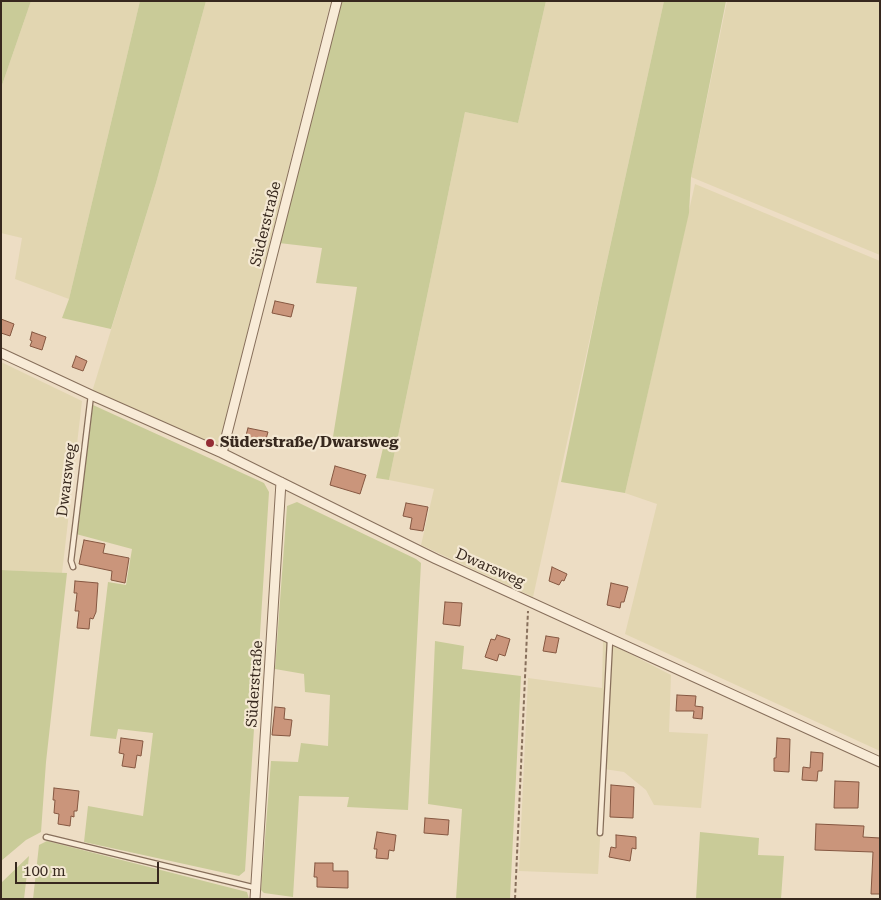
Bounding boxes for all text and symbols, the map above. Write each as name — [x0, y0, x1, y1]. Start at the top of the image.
street label: Süderstraße — [247, 180, 285, 268]
place label: Süderstraße/Dwarsweg — [220, 434, 398, 452]
marker: Süderstraße/Dwarsweg — [204, 437, 216, 449]
street label: Dwarsweg — [54, 442, 80, 518]
street label: Dwarsweg — [453, 545, 527, 591]
street label: Süderstraße — [243, 640, 267, 728]
scale bar — [18, 852, 161, 884]
text: 100 m — [23, 862, 66, 880]

